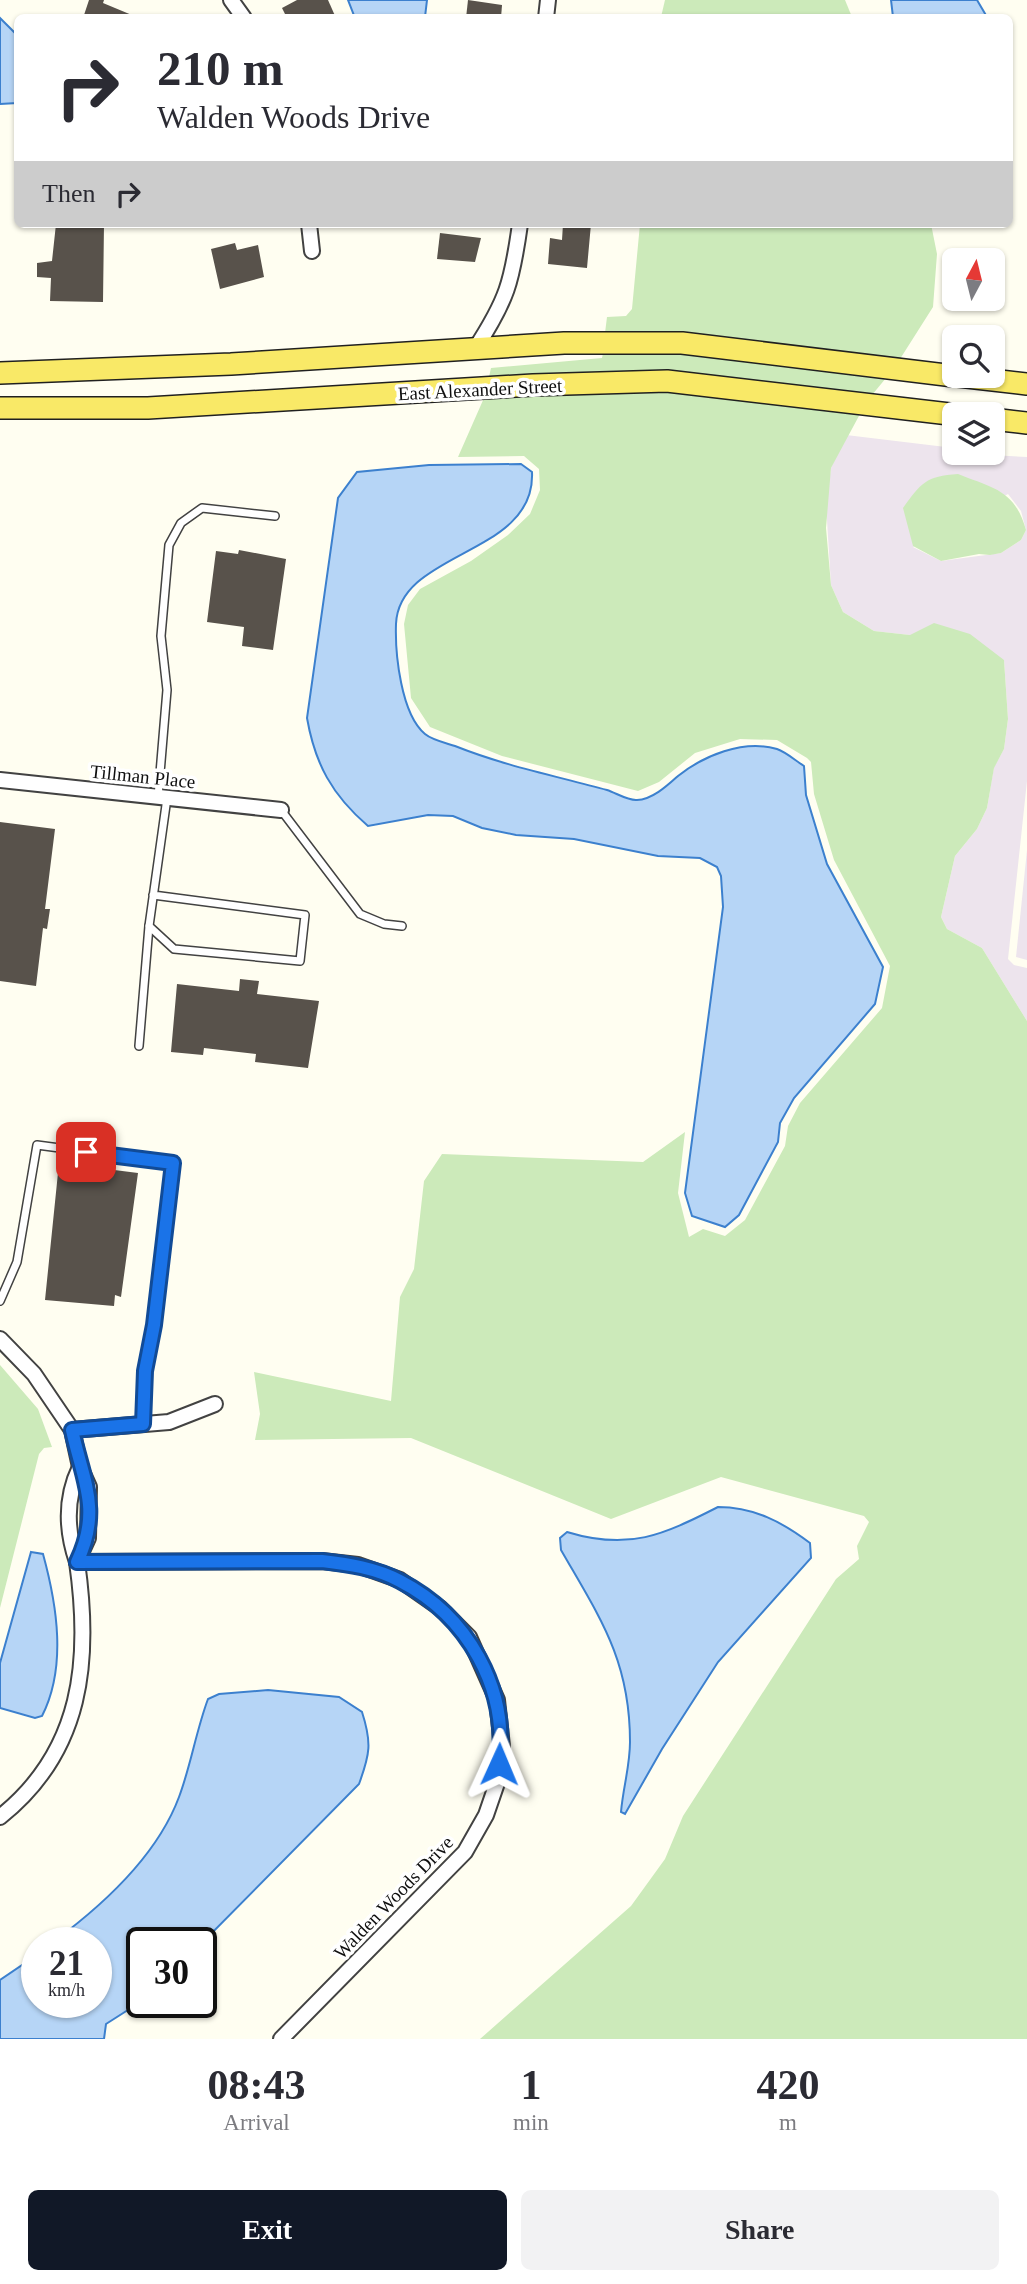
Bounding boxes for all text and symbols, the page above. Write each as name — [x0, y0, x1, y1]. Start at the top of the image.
text: 210 m — [157, 41, 284, 96]
icon: right — [42, 42, 133, 133]
text: Walden Woods Drive — [157, 99, 430, 135]
icon: right — [109, 175, 147, 213]
text: Then — [42, 179, 95, 208]
north arrow — [942, 248, 1004, 312]
map controls — [942, 248, 1005, 465]
button: search — [942, 325, 1005, 388]
street label: East Alexander Street — [397, 375, 563, 404]
button: layers — [942, 402, 1005, 465]
street label: Tillman Place — [89, 761, 196, 792]
pin — [56, 1122, 116, 1182]
icon: arrive — [67, 1133, 105, 1171]
position arrow — [462, 1727, 536, 1801]
street label: Walden Woods Drive — [329, 1832, 457, 1963]
speed limit sign: 30 — [126, 1927, 217, 2018]
text: 21 — [49, 1944, 84, 1983]
text: km/h — [48, 1980, 85, 2000]
text: 08:43 — [208, 2062, 306, 2108]
text: 1 — [520, 2062, 541, 2108]
text: 420 — [756, 2062, 819, 2108]
text: Arrival — [223, 2110, 290, 2135]
text: min — [513, 2110, 549, 2135]
text: m — [779, 2110, 797, 2135]
button: Exit — [28, 2190, 507, 2270]
button: Share — [521, 2190, 999, 2270]

